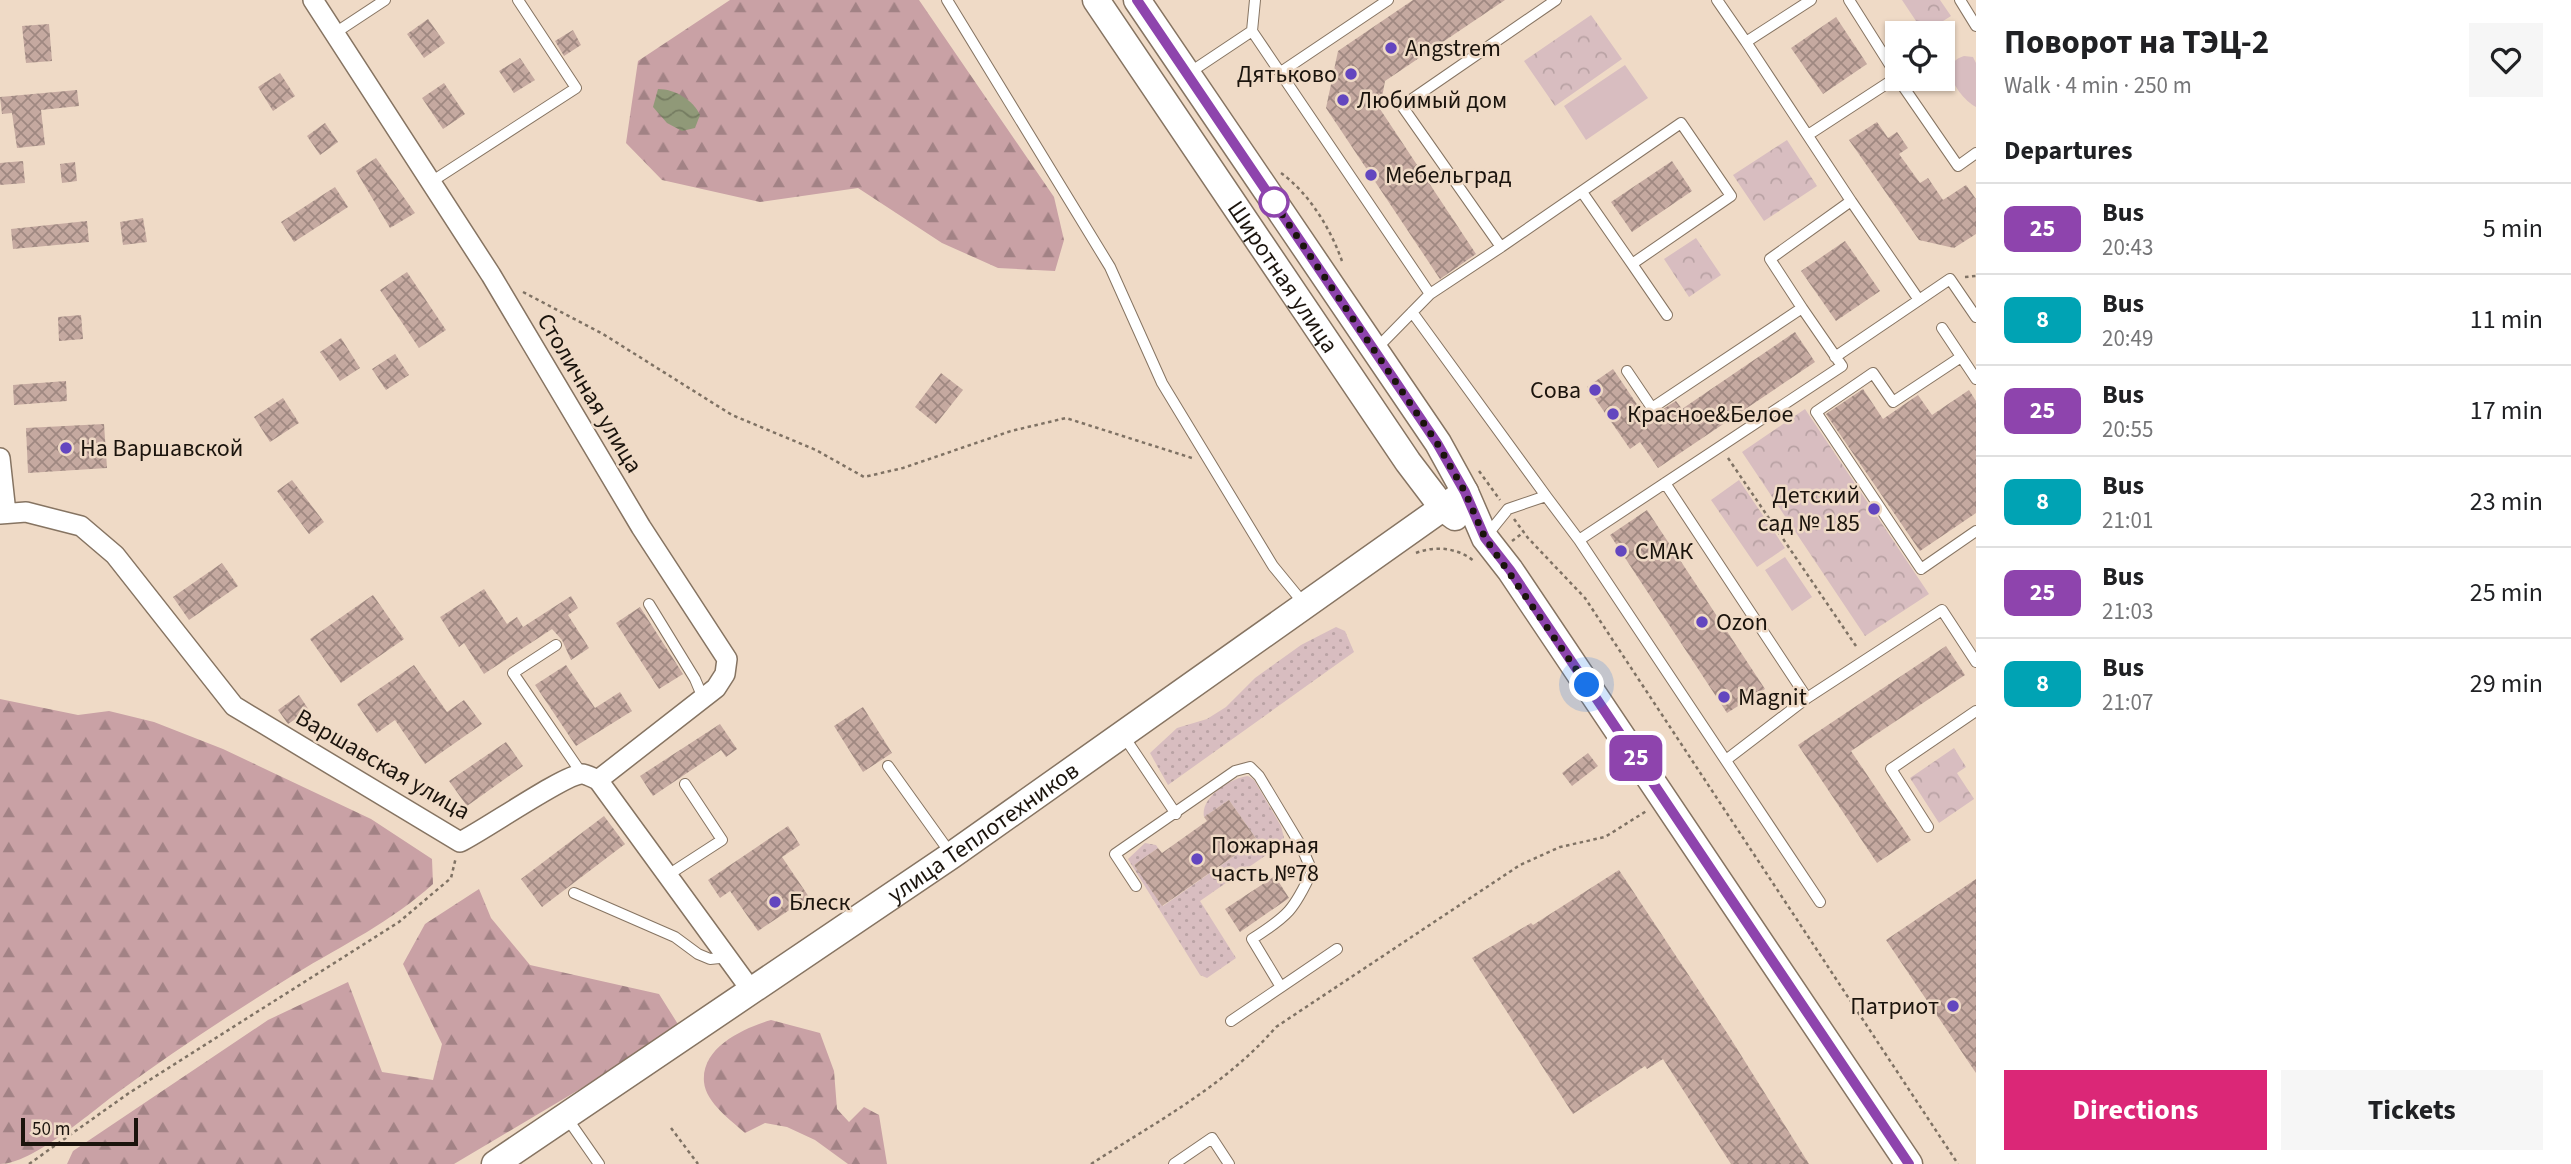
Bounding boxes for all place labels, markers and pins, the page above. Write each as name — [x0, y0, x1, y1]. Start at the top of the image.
place label: Angstrem — [1405, 31, 1501, 66]
marker: Angstrem — [1383, 40, 1399, 56]
place label: Дятьково — [1237, 57, 1337, 92]
marker: Дятьково — [1343, 66, 1359, 82]
place label: Любимый дом — [1357, 83, 1507, 118]
marker: Любимый дом — [1335, 92, 1351, 108]
place label: Мебельград — [1385, 158, 1512, 193]
marker: Мебельград — [1363, 167, 1379, 183]
unlabelled marker — [1259, 187, 1289, 217]
place label: Сова — [1530, 373, 1581, 408]
marker: Сова — [1587, 382, 1603, 398]
place label: Красное&Белое — [1627, 397, 1793, 432]
marker: Красное&Белое — [1605, 406, 1621, 422]
place label: На Варшавской — [80, 431, 243, 466]
marker: На Варшавской — [58, 440, 74, 456]
place label: Детский сад № 185 — [1758, 478, 1860, 541]
marker: Детский сад № 185 — [1866, 501, 1882, 517]
place label: СМАК — [1635, 534, 1693, 569]
marker: СМАК — [1613, 543, 1629, 559]
place label: Ozon — [1716, 605, 1768, 640]
marker: Ozon — [1694, 614, 1710, 630]
place label: Magnit — [1738, 680, 1807, 715]
marker: Magnit — [1716, 689, 1732, 705]
place label: Пожарная часть №78 — [1211, 828, 1319, 891]
marker: Пожарная часть №78 — [1189, 851, 1205, 867]
place label: Блеск — [789, 885, 851, 920]
marker: Блеск — [767, 894, 783, 910]
place label: Патриот — [1850, 989, 1939, 1024]
marker: Патриот — [1945, 998, 1961, 1014]

